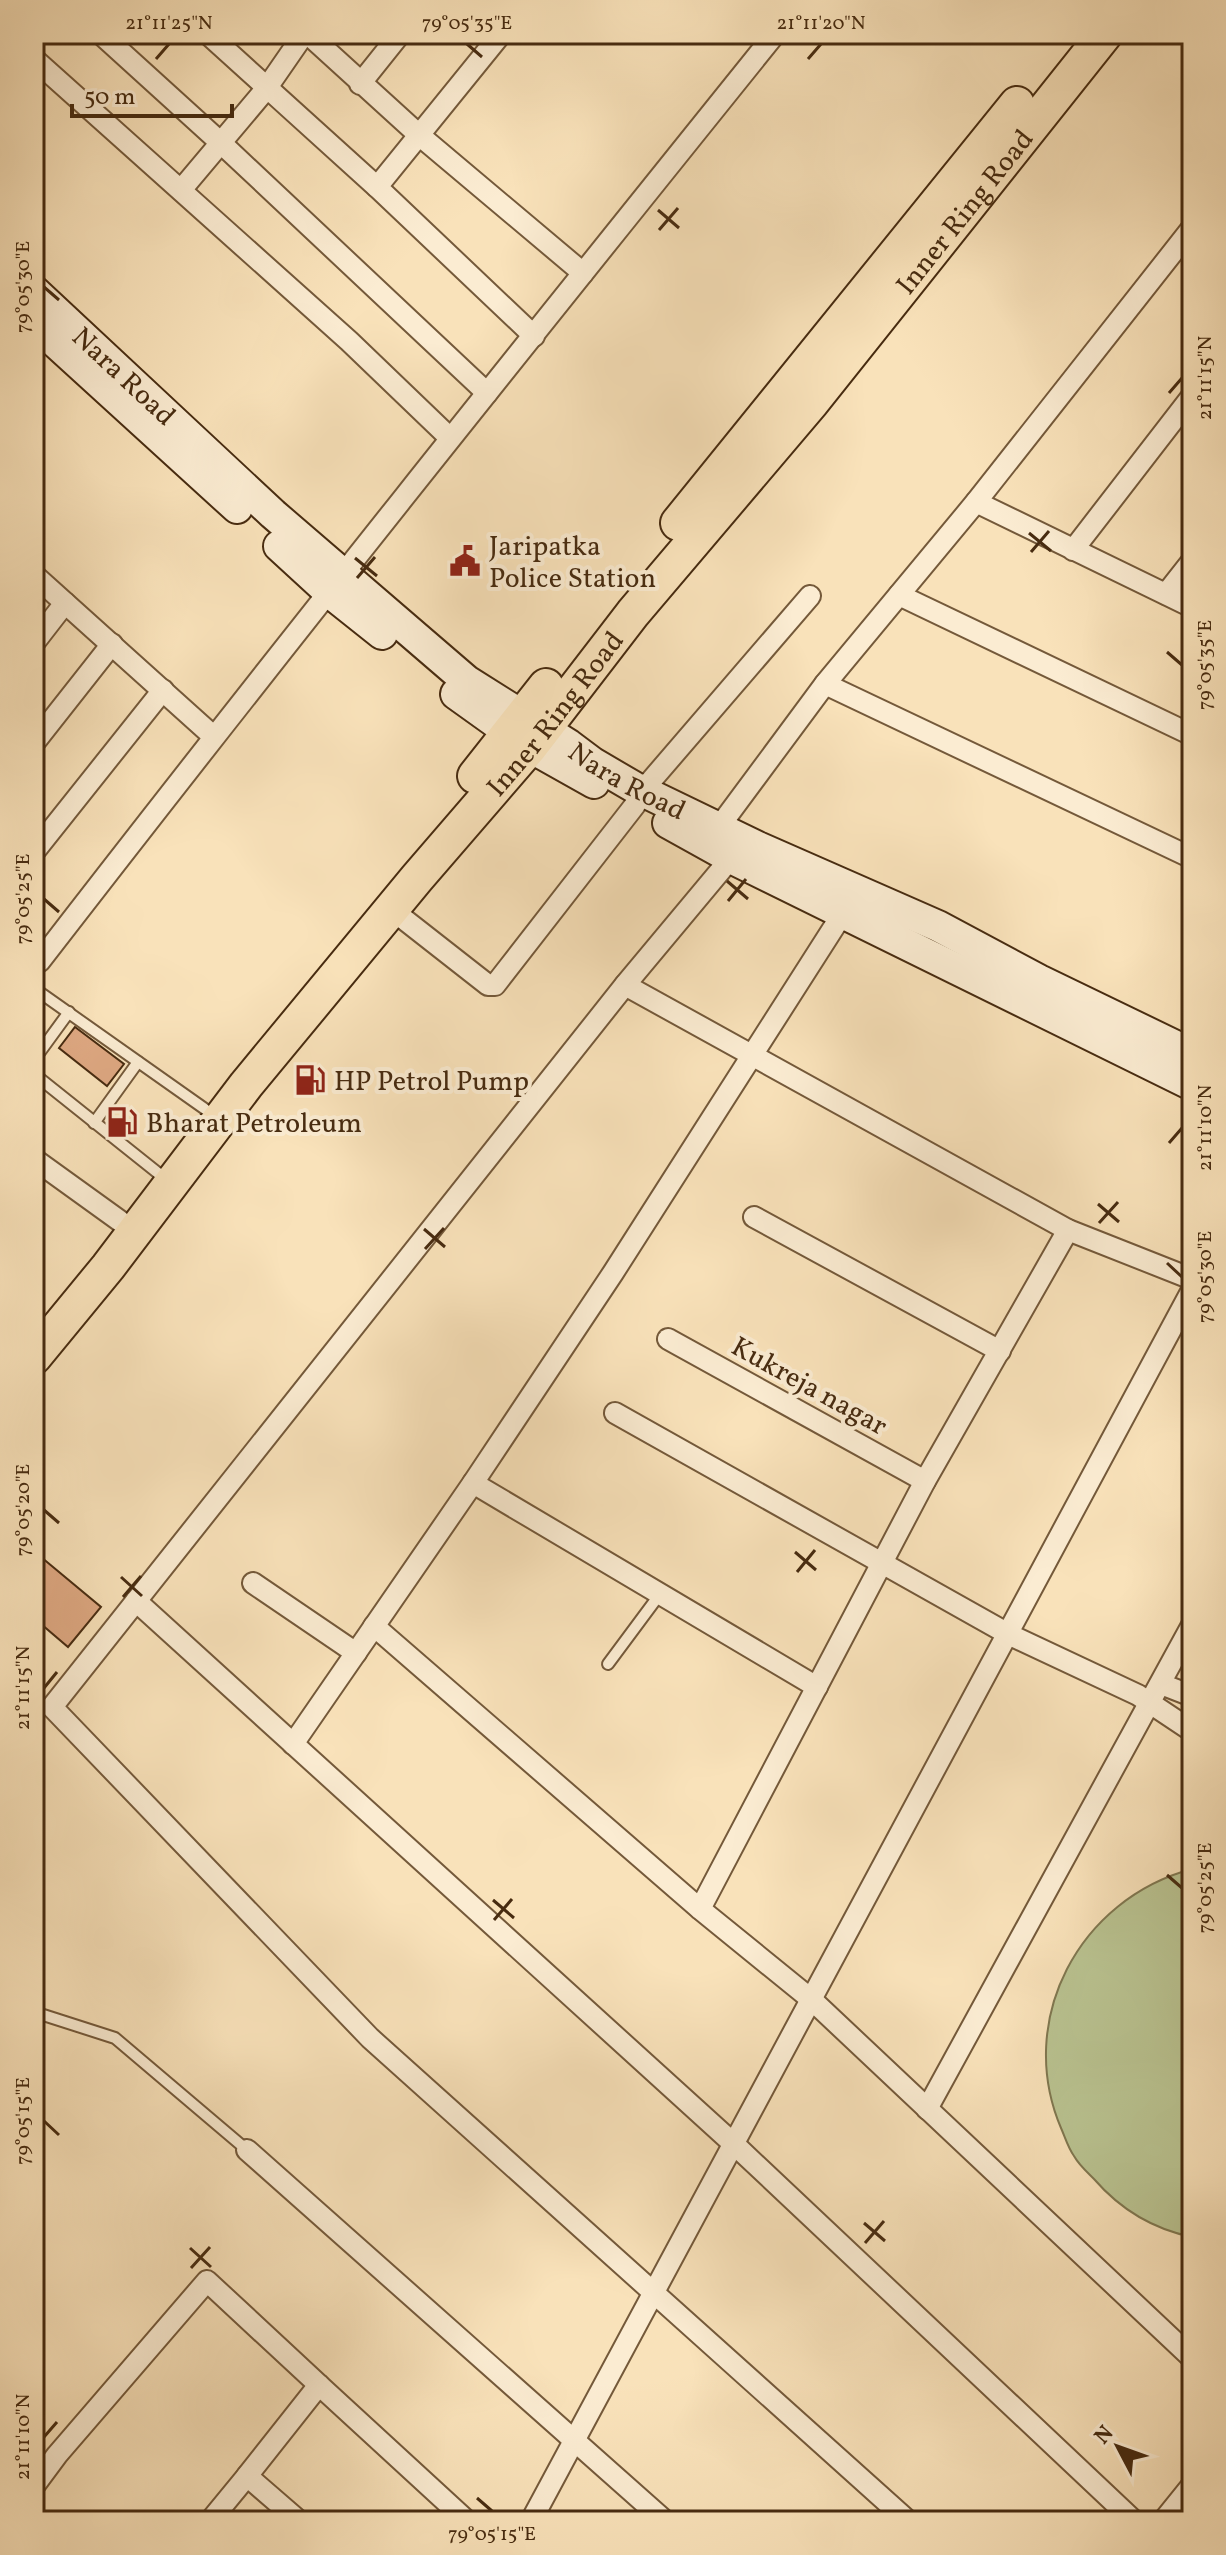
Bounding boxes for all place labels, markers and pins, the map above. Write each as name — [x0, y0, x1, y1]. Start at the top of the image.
place label: Jaripatka Police Station — [489, 528, 656, 599]
public building icon: Jaripatka Police Station — [448, 544, 482, 578]
fuel station icon: HP Petrol Pump — [293, 1063, 327, 1097]
place label: HP Petrol Pump — [334, 1063, 529, 1102]
fuel station icon: Bharat Petroleum — [105, 1105, 139, 1139]
place label: Bharat Petroleum — [146, 1105, 362, 1144]

